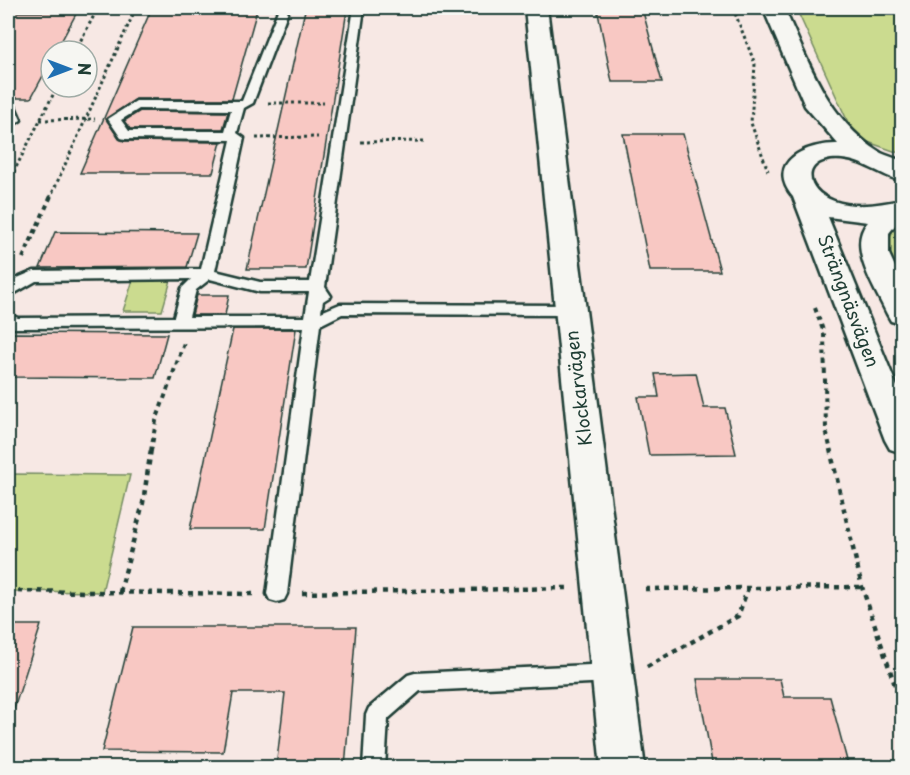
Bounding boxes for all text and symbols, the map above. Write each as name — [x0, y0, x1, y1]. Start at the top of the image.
north arrow — [39, 39, 99, 99]
text: N — [73, 63, 97, 75]
street label: Strängnäsvägen — [812, 230, 887, 371]
street label: Klockarvägen — [557, 329, 598, 447]

